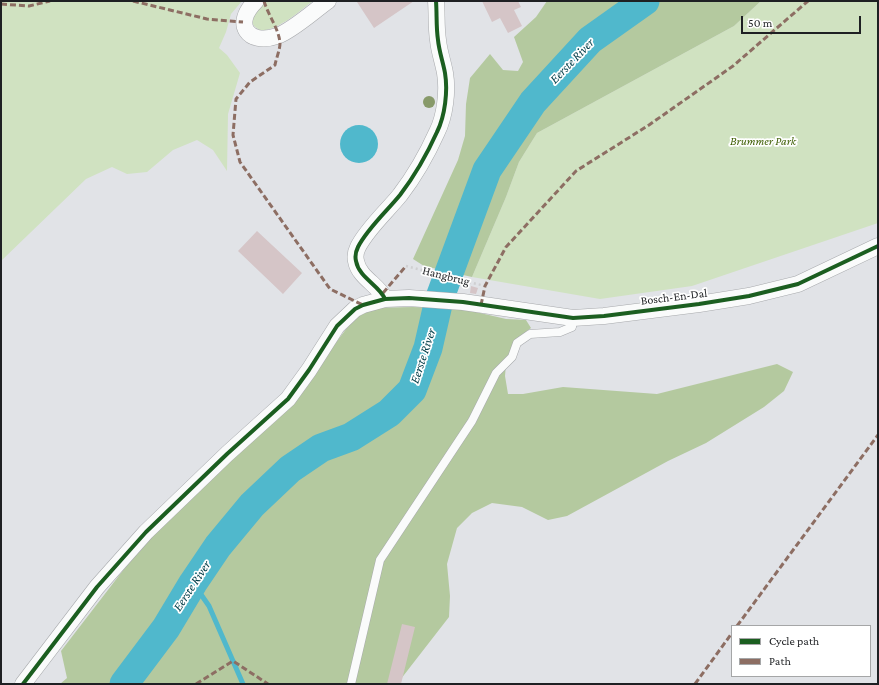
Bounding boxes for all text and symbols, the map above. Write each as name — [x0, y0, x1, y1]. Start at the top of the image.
scale bar — [743, 8, 863, 34]
text: 50 m — [748, 16, 772, 30]
water label: Eerste River — [547, 35, 597, 87]
park label: Brummer Park — [730, 134, 796, 148]
street label: Hangbrug — [421, 263, 471, 289]
street label: Bosch-En-Dal — [640, 286, 708, 308]
water label: Eerste River — [407, 326, 439, 386]
water label: Eerste River — [170, 558, 214, 614]
legend — [731, 625, 871, 677]
text: Cycle path — [769, 634, 819, 648]
text: Path — [769, 654, 791, 668]

